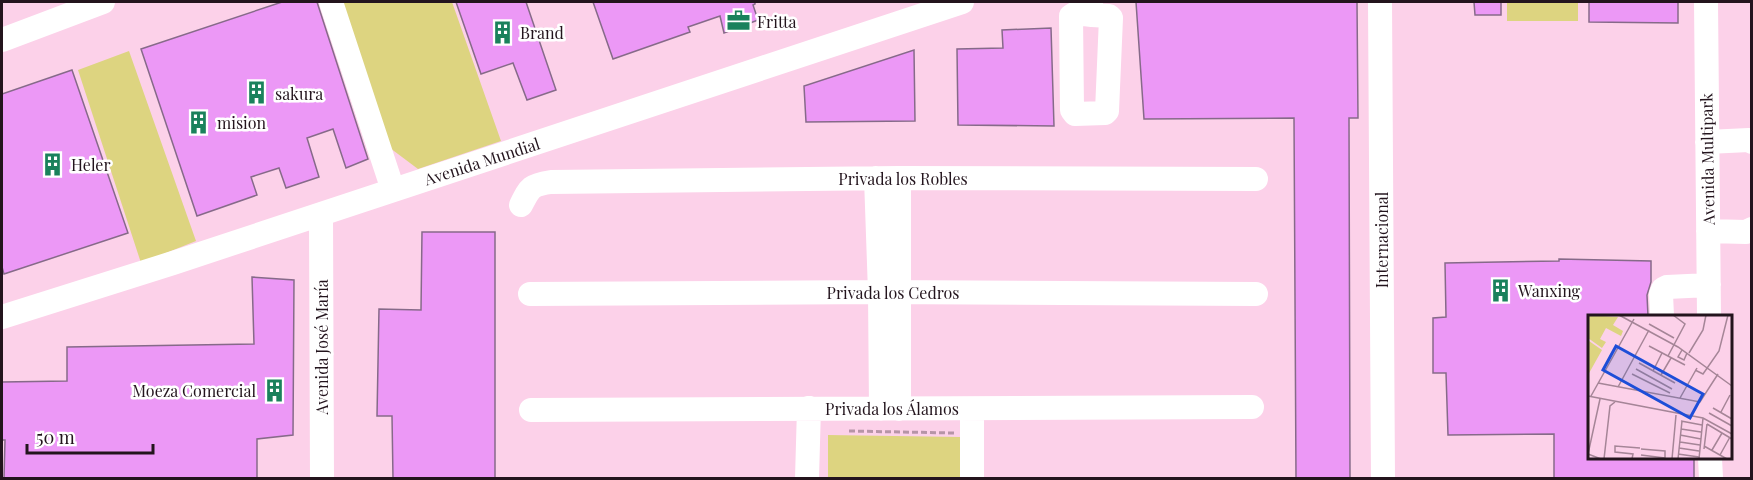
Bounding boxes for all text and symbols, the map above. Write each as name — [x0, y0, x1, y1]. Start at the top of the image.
office icon: Fritta — [726, 8, 752, 34]
place label: Fritta — [757, 11, 797, 32]
building icon: Brand — [489, 19, 515, 45]
place label: Brand — [520, 22, 564, 43]
building icon: sakura — [244, 80, 270, 106]
place label: sakura — [275, 83, 323, 104]
street label: Avenida Multipark — [1695, 93, 1719, 226]
building icon: mision — [186, 109, 212, 135]
place label: mision — [217, 112, 267, 133]
street label: Avenida Mundial — [421, 132, 543, 190]
building icon: Heler — [40, 151, 66, 177]
place label: Heler — [71, 154, 111, 175]
street label: Privada los Robles — [838, 168, 968, 189]
street label: Internacional — [1371, 191, 1392, 288]
building icon: Wanxing — [1487, 277, 1513, 303]
street label: Avenida José María — [311, 279, 332, 416]
place label: Wanxing — [1517, 280, 1581, 301]
street label: Privada los Cedros — [827, 282, 959, 303]
inset map — [1588, 315, 1732, 459]
building icon: Moeza Comercial — [261, 377, 287, 403]
place label: Moeza Comercial — [132, 380, 256, 401]
street label: Privada los Álamos — [825, 398, 959, 419]
scale bar — [27, 417, 153, 455]
text: 50 m — [36, 425, 75, 449]

